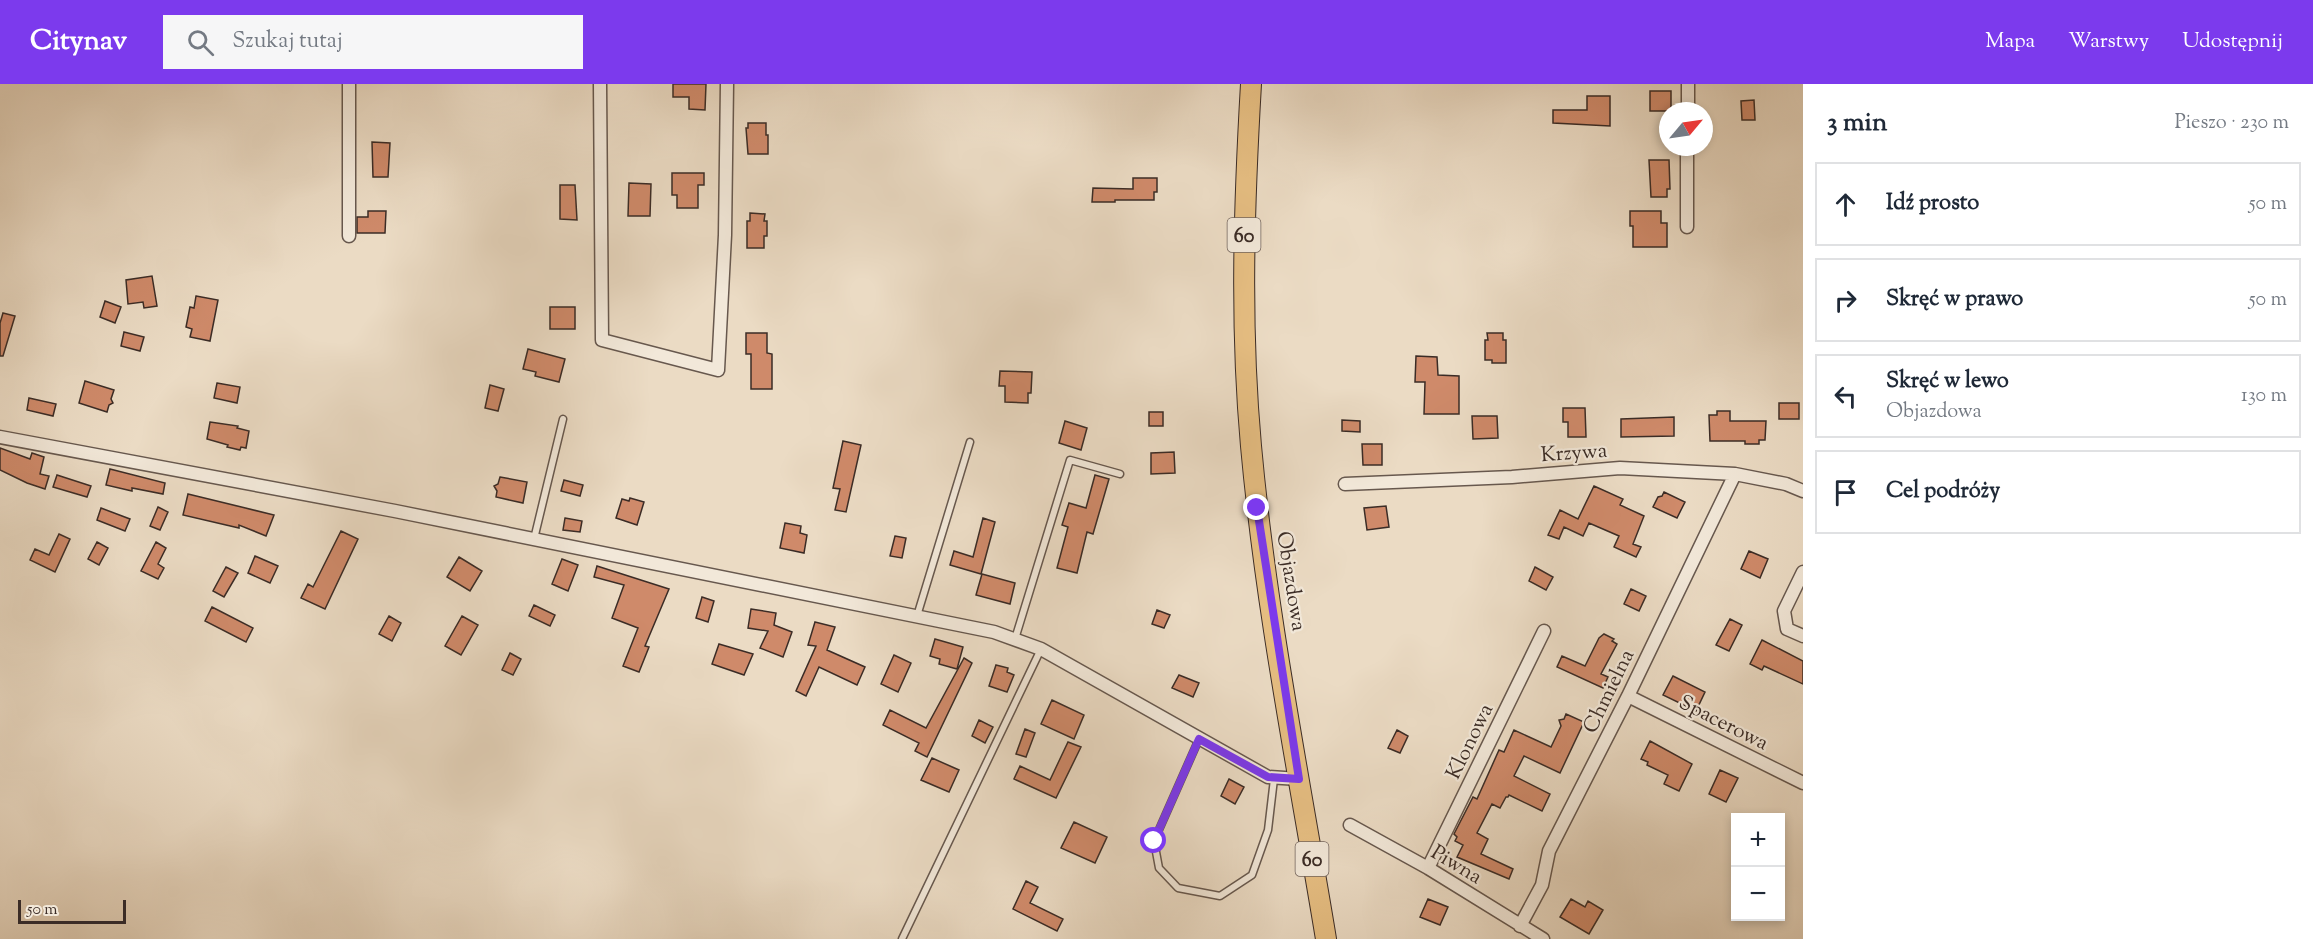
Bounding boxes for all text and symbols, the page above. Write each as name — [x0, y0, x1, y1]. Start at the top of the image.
search box — [163, 15, 583, 69]
text: Citynav — [30, 22, 127, 62]
icon: search — [184, 26, 217, 59]
text: Szukaj tutaj — [232, 26, 343, 58]
text: Mapa — [1985, 27, 2035, 57]
text: Warstwy — [2068, 27, 2149, 57]
text: Udostępnij — [2182, 27, 2283, 57]
north arrow — [1659, 102, 1713, 156]
text: 3 min — [1827, 105, 1887, 142]
text: Pieszo · 230 m — [2175, 109, 2289, 138]
icon: ahead — [1829, 188, 1862, 221]
text: Idź prosto — [1886, 188, 1979, 220]
text: 50 m — [2249, 190, 2287, 219]
road number: 60 — [1228, 218, 1260, 252]
icon: right — [1829, 284, 1862, 317]
text: Skręć w prawo — [1886, 284, 2023, 316]
text: 50 m — [2249, 286, 2287, 315]
text: Skręć w lewo — [1886, 366, 2009, 398]
icon: left — [1829, 380, 1862, 413]
text: 130 m — [2241, 382, 2287, 411]
text: Objazdowa — [1886, 398, 1982, 427]
street label: Krzywa — [1540, 437, 1609, 471]
icon: arrive — [1829, 476, 1862, 509]
text: Cel podróży — [1886, 476, 2000, 508]
route end — [1243, 494, 1269, 520]
street label: Objazdowa — [1267, 529, 1313, 634]
street label: Chmielna — [1577, 645, 1643, 739]
street label: Spacerowa — [1673, 688, 1773, 759]
street label: Klonowa — [1440, 699, 1502, 785]
map controls — [1731, 813, 1785, 921]
button: + — [1731, 813, 1785, 867]
route start — [1140, 827, 1166, 853]
street label: Piwna — [1425, 839, 1488, 893]
road number: 60 — [1296, 842, 1328, 876]
button: − — [1731, 867, 1785, 921]
scale bar — [18, 897, 126, 924]
text: 50 m — [27, 899, 58, 922]

